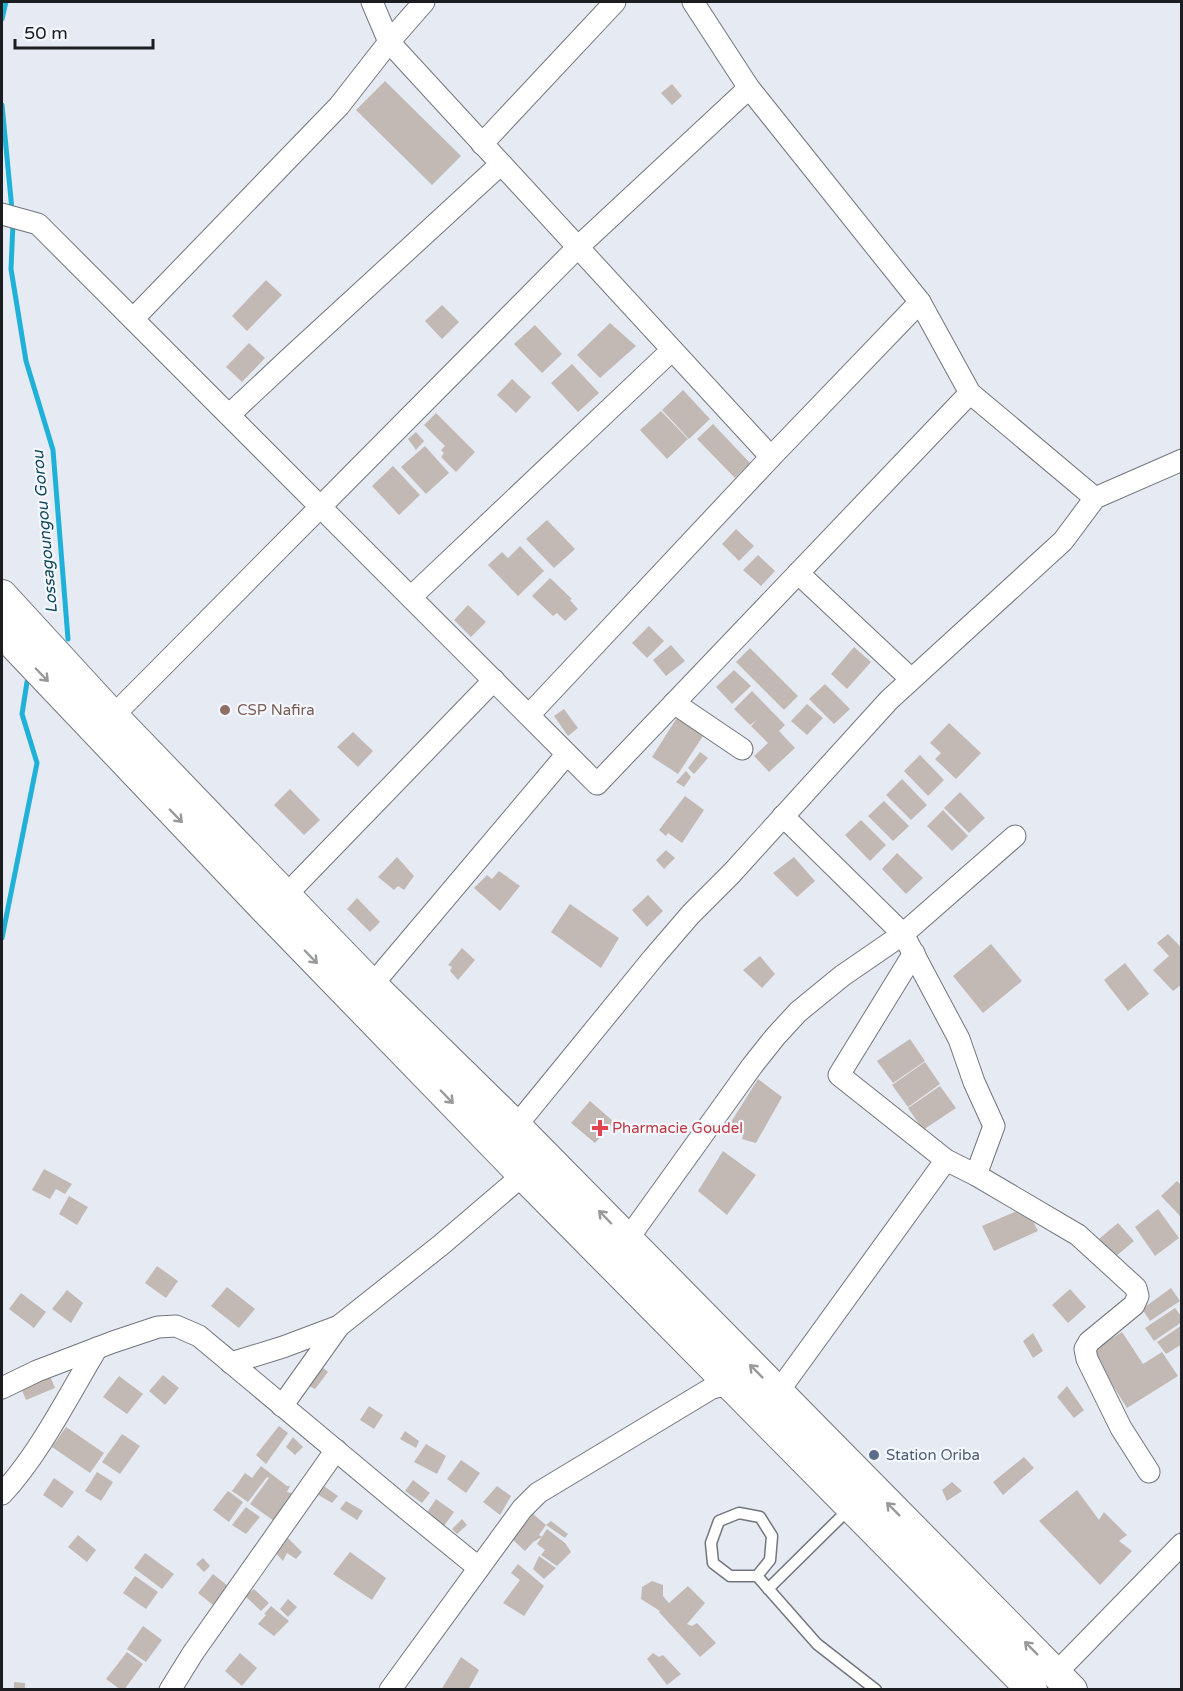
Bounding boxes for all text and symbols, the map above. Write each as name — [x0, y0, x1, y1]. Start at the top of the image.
scale bar — [15, 12, 153, 50]
text: 50 m — [24, 22, 68, 44]
water label: Lossagoungou Gorou — [28, 448, 62, 614]
one-way arrow — [35, 667, 49, 682]
place label: CSP Nafira — [237, 701, 315, 719]
marker: CSP Nafira — [218, 703, 232, 717]
one-way arrow — [169, 809, 183, 824]
one-way arrow — [304, 949, 318, 964]
one-way arrow — [440, 1089, 454, 1104]
place label: Pharmacie Goudel — [612, 1119, 743, 1137]
marker: Pharmacie Goudel — [593, 1121, 607, 1135]
one-way arrow — [597, 1210, 612, 1225]
one-way arrow — [749, 1363, 764, 1378]
place label: Station Oriba — [886, 1446, 980, 1464]
marker: Station Oriba — [867, 1448, 881, 1462]
one-way arrow — [886, 1502, 901, 1517]
one-way arrow — [1023, 1640, 1038, 1655]

